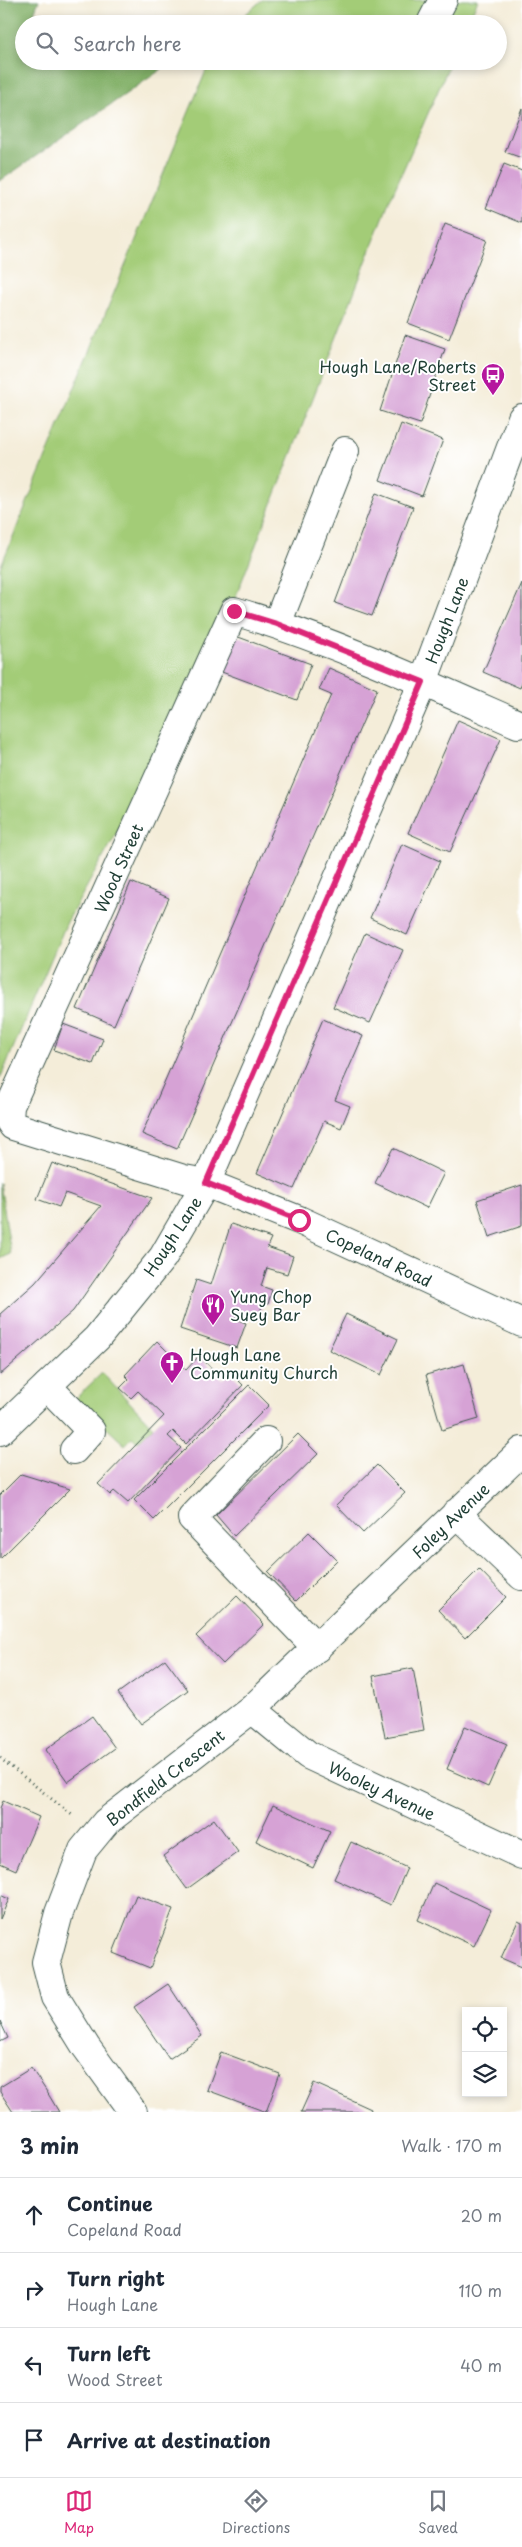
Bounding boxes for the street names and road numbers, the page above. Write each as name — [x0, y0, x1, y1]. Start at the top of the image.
street label: Hough Lane — [418, 573, 474, 667]
street label: Wood Street — [88, 819, 149, 917]
street label: Hough Lane — [137, 1191, 207, 1281]
street label: Copeland Road — [322, 1222, 436, 1292]
street label: Foley Avenue — [406, 1477, 494, 1563]
street label: Bondfield Crescent — [101, 1723, 230, 1831]
street label: Wooley Avenue — [325, 1755, 440, 1825]

